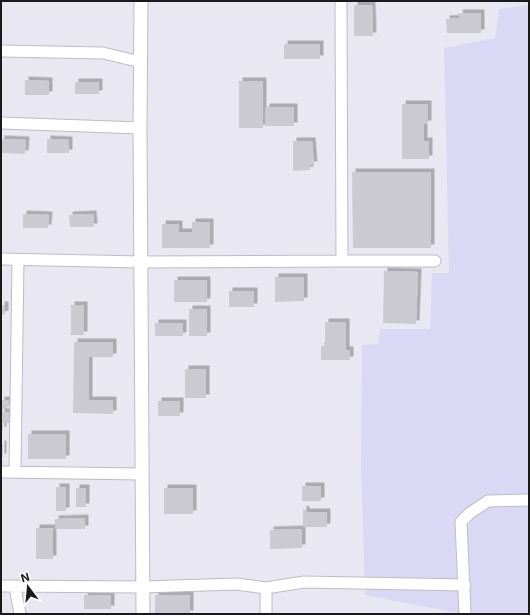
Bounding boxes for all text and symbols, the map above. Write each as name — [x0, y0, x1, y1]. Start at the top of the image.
north arrow — [8, 567, 48, 607]
text: N — [19, 570, 31, 585]

